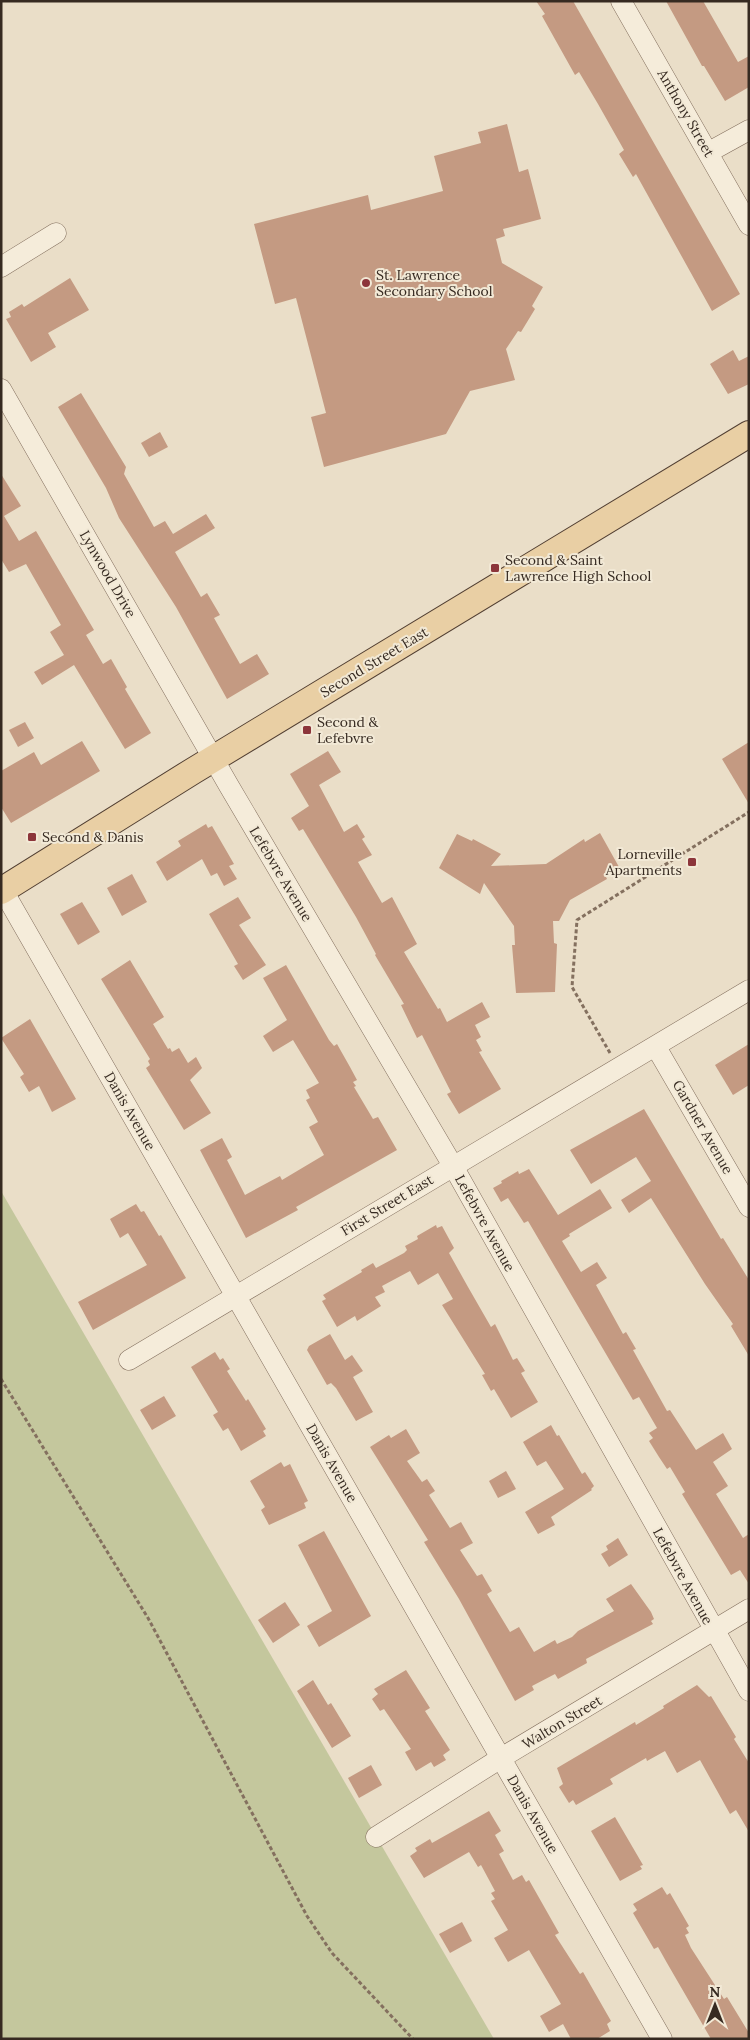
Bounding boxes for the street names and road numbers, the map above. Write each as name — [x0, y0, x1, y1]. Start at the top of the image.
street label: Anthony Street — [653, 65, 719, 161]
street label: Lynwood Drive — [76, 527, 140, 621]
street label: Second Street East — [317, 622, 432, 701]
street label: Lefebvre Avenue — [246, 823, 317, 925]
street label: Danis Avenue — [100, 1069, 160, 1154]
street label: Gardner Avenue — [669, 1077, 737, 1178]
street label: First Street East — [338, 1170, 437, 1240]
street label: Lefebvre Avenue — [451, 1171, 519, 1275]
street label: Danis Avenue — [302, 1421, 362, 1506]
street label: Lefebvre Avenue — [649, 1524, 717, 1628]
street label: Walton Street — [519, 1691, 606, 1753]
street label: Danis Avenue — [503, 1772, 563, 1857]

